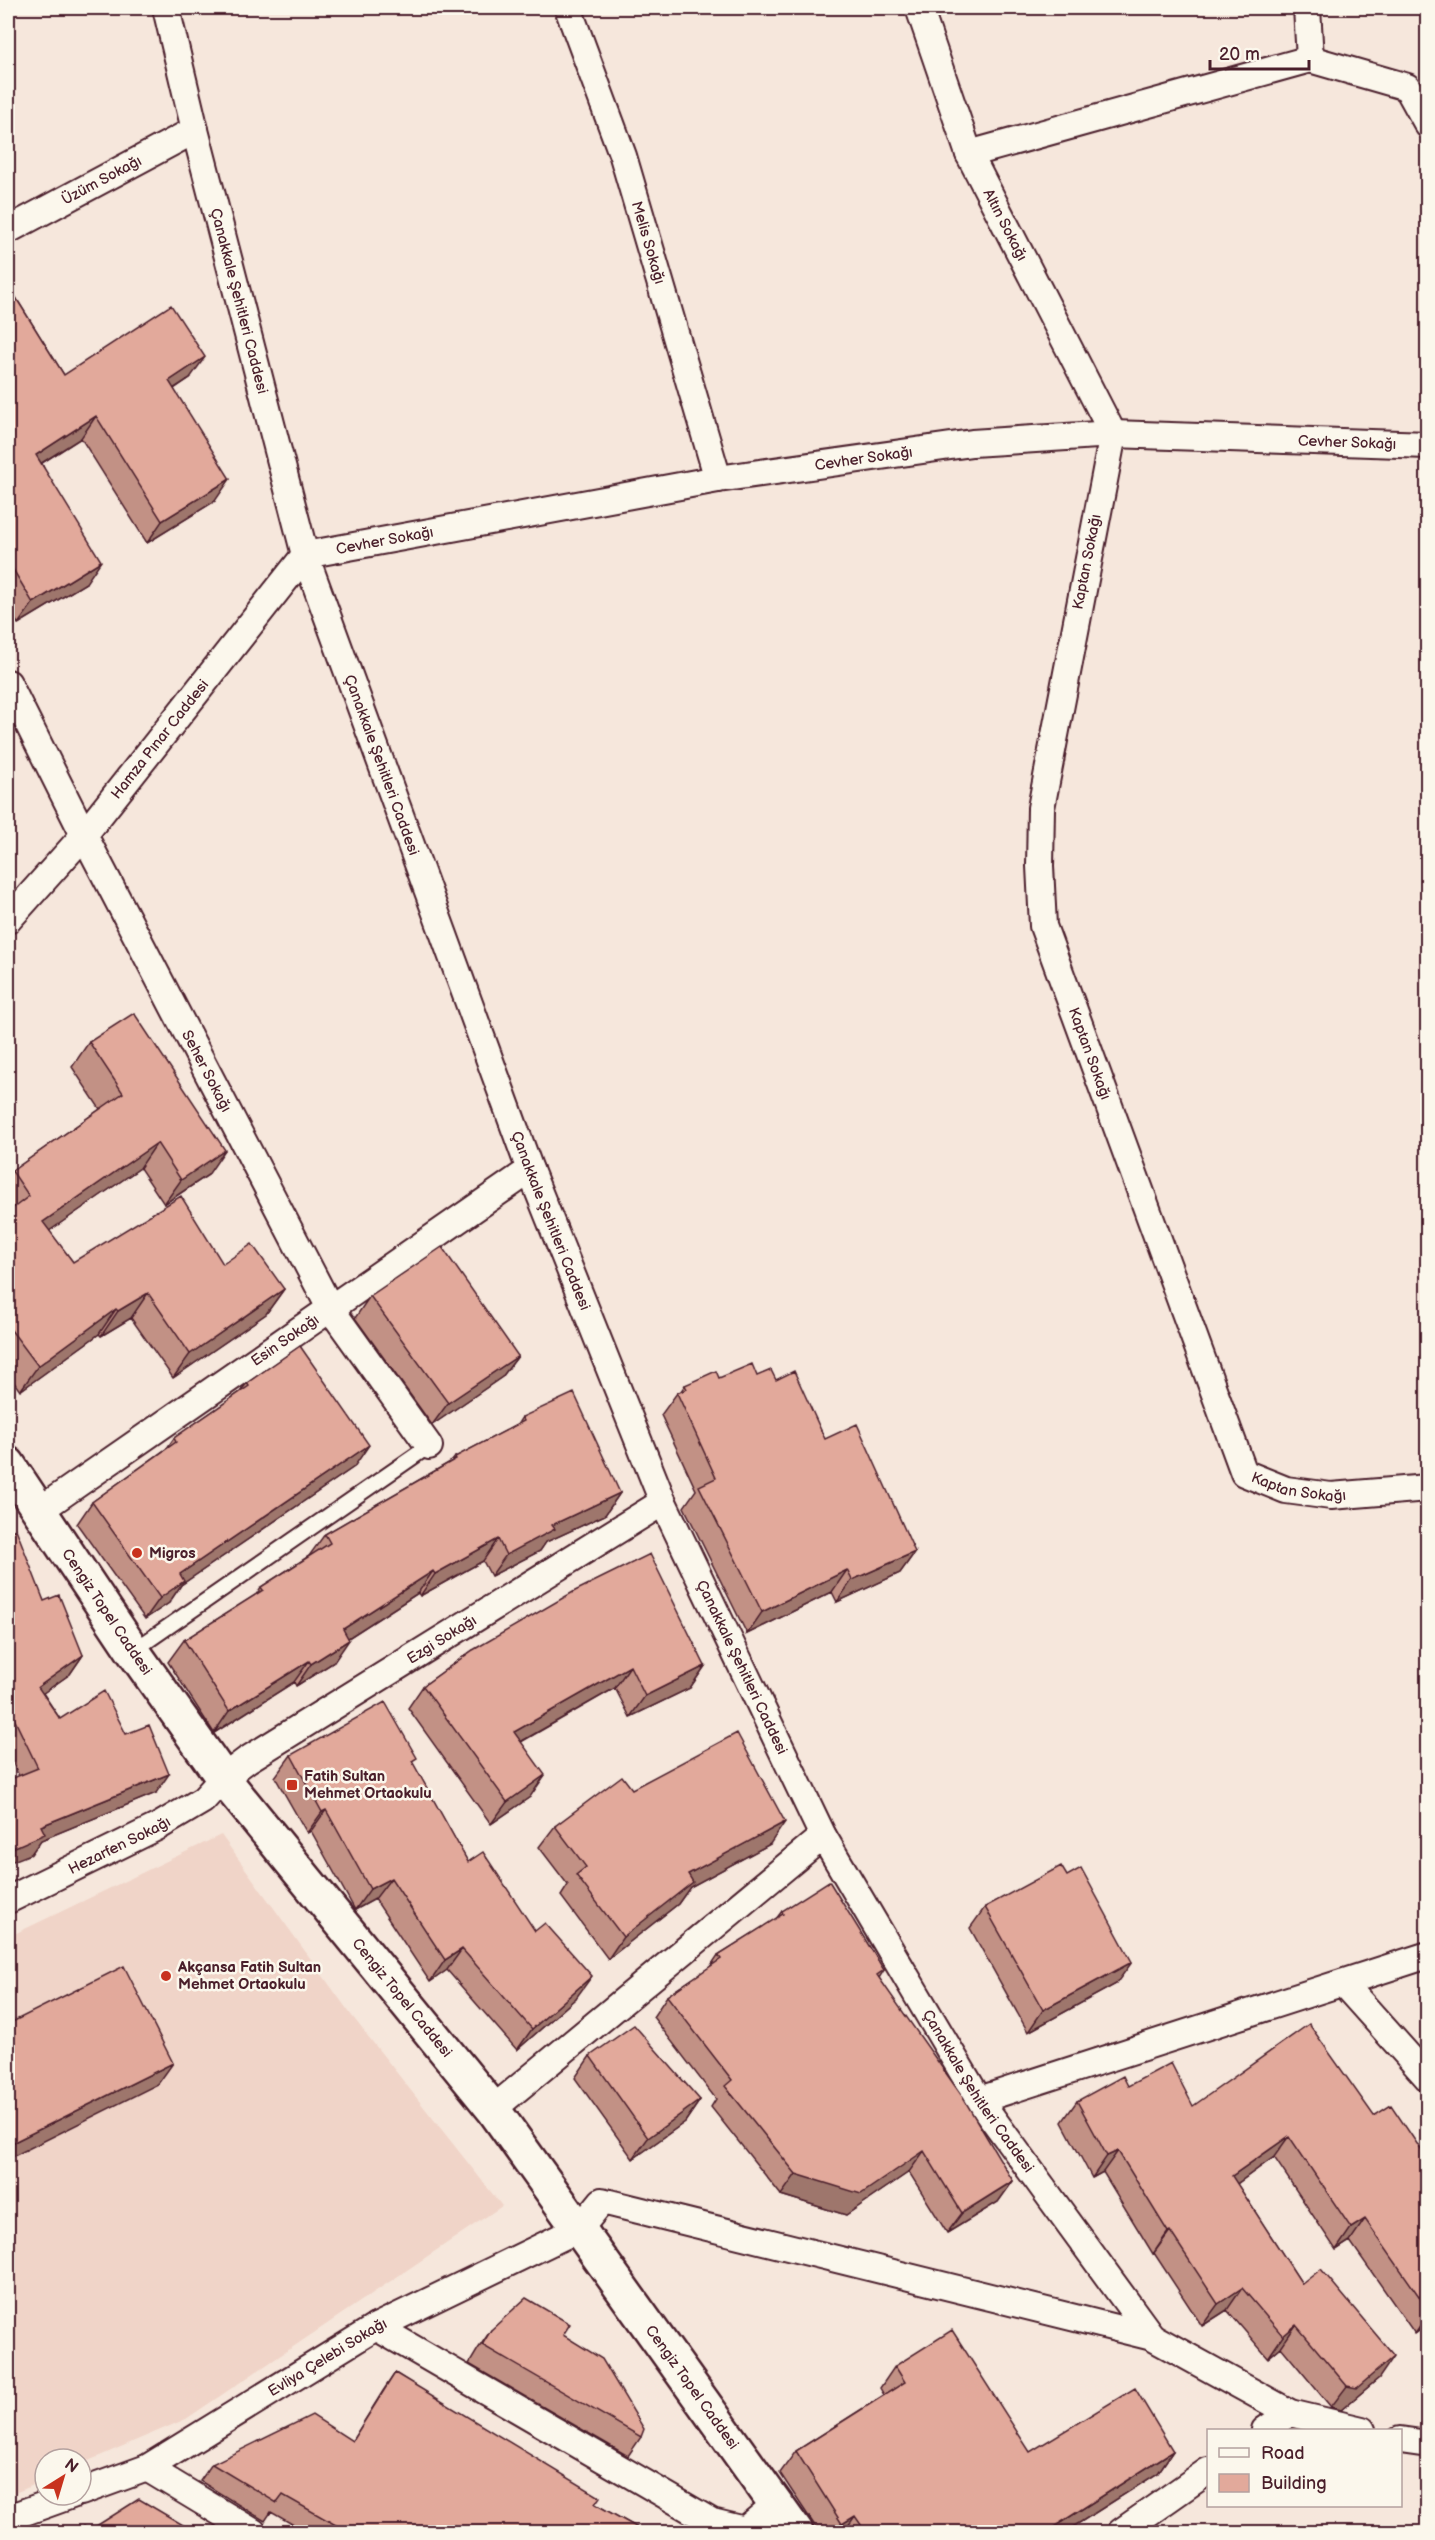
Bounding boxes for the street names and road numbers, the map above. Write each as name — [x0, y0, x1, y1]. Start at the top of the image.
street label: Üzüm Sokağı — [58, 151, 145, 209]
street label: Altın Sokağı — [979, 186, 1032, 264]
street label: Melis Sokağı — [627, 199, 670, 286]
street label: Çanakkale Şehitleri Caddesi — [206, 206, 272, 396]
street label: Cevher Sokağı — [1298, 431, 1397, 453]
street label: Cevher Sokağı — [813, 442, 914, 475]
street label: Kaptan Sokağı — [1068, 513, 1106, 611]
street label: Cevher Sokağı — [334, 522, 435, 559]
street label: Çanakkale Şehitleri Caddesi — [340, 672, 424, 858]
street label: Hamza Pınar Caddesi — [107, 676, 213, 803]
street label: Kaptan Sokağı — [1064, 1005, 1115, 1102]
street label: Seher Sokağı — [178, 1027, 236, 1115]
street label: Çanakkale Şehitleri Caddesi — [507, 1129, 595, 1313]
street label: Esin Sokağı — [247, 1310, 323, 1370]
street label: Kaptan Sokağı — [1248, 1467, 1347, 1506]
street label: Cengiz Topel Caddesi — [58, 1545, 156, 1679]
street label: Çanakkale Şehitleri Caddesi — [692, 1577, 792, 1757]
street label: Ezgi Sokağı — [403, 1611, 480, 1668]
street label: Hezarfen Sokağı — [65, 1812, 174, 1878]
street label: Cengiz Topel Caddesi — [348, 1934, 456, 2061]
street label: Çanakkale Şehitleri Caddesi — [918, 2006, 1038, 2176]
street label: Evliya Çelebi Sokağı — [265, 2314, 390, 2401]
street label: Cengiz Topel Caddesi — [641, 2321, 743, 2453]

